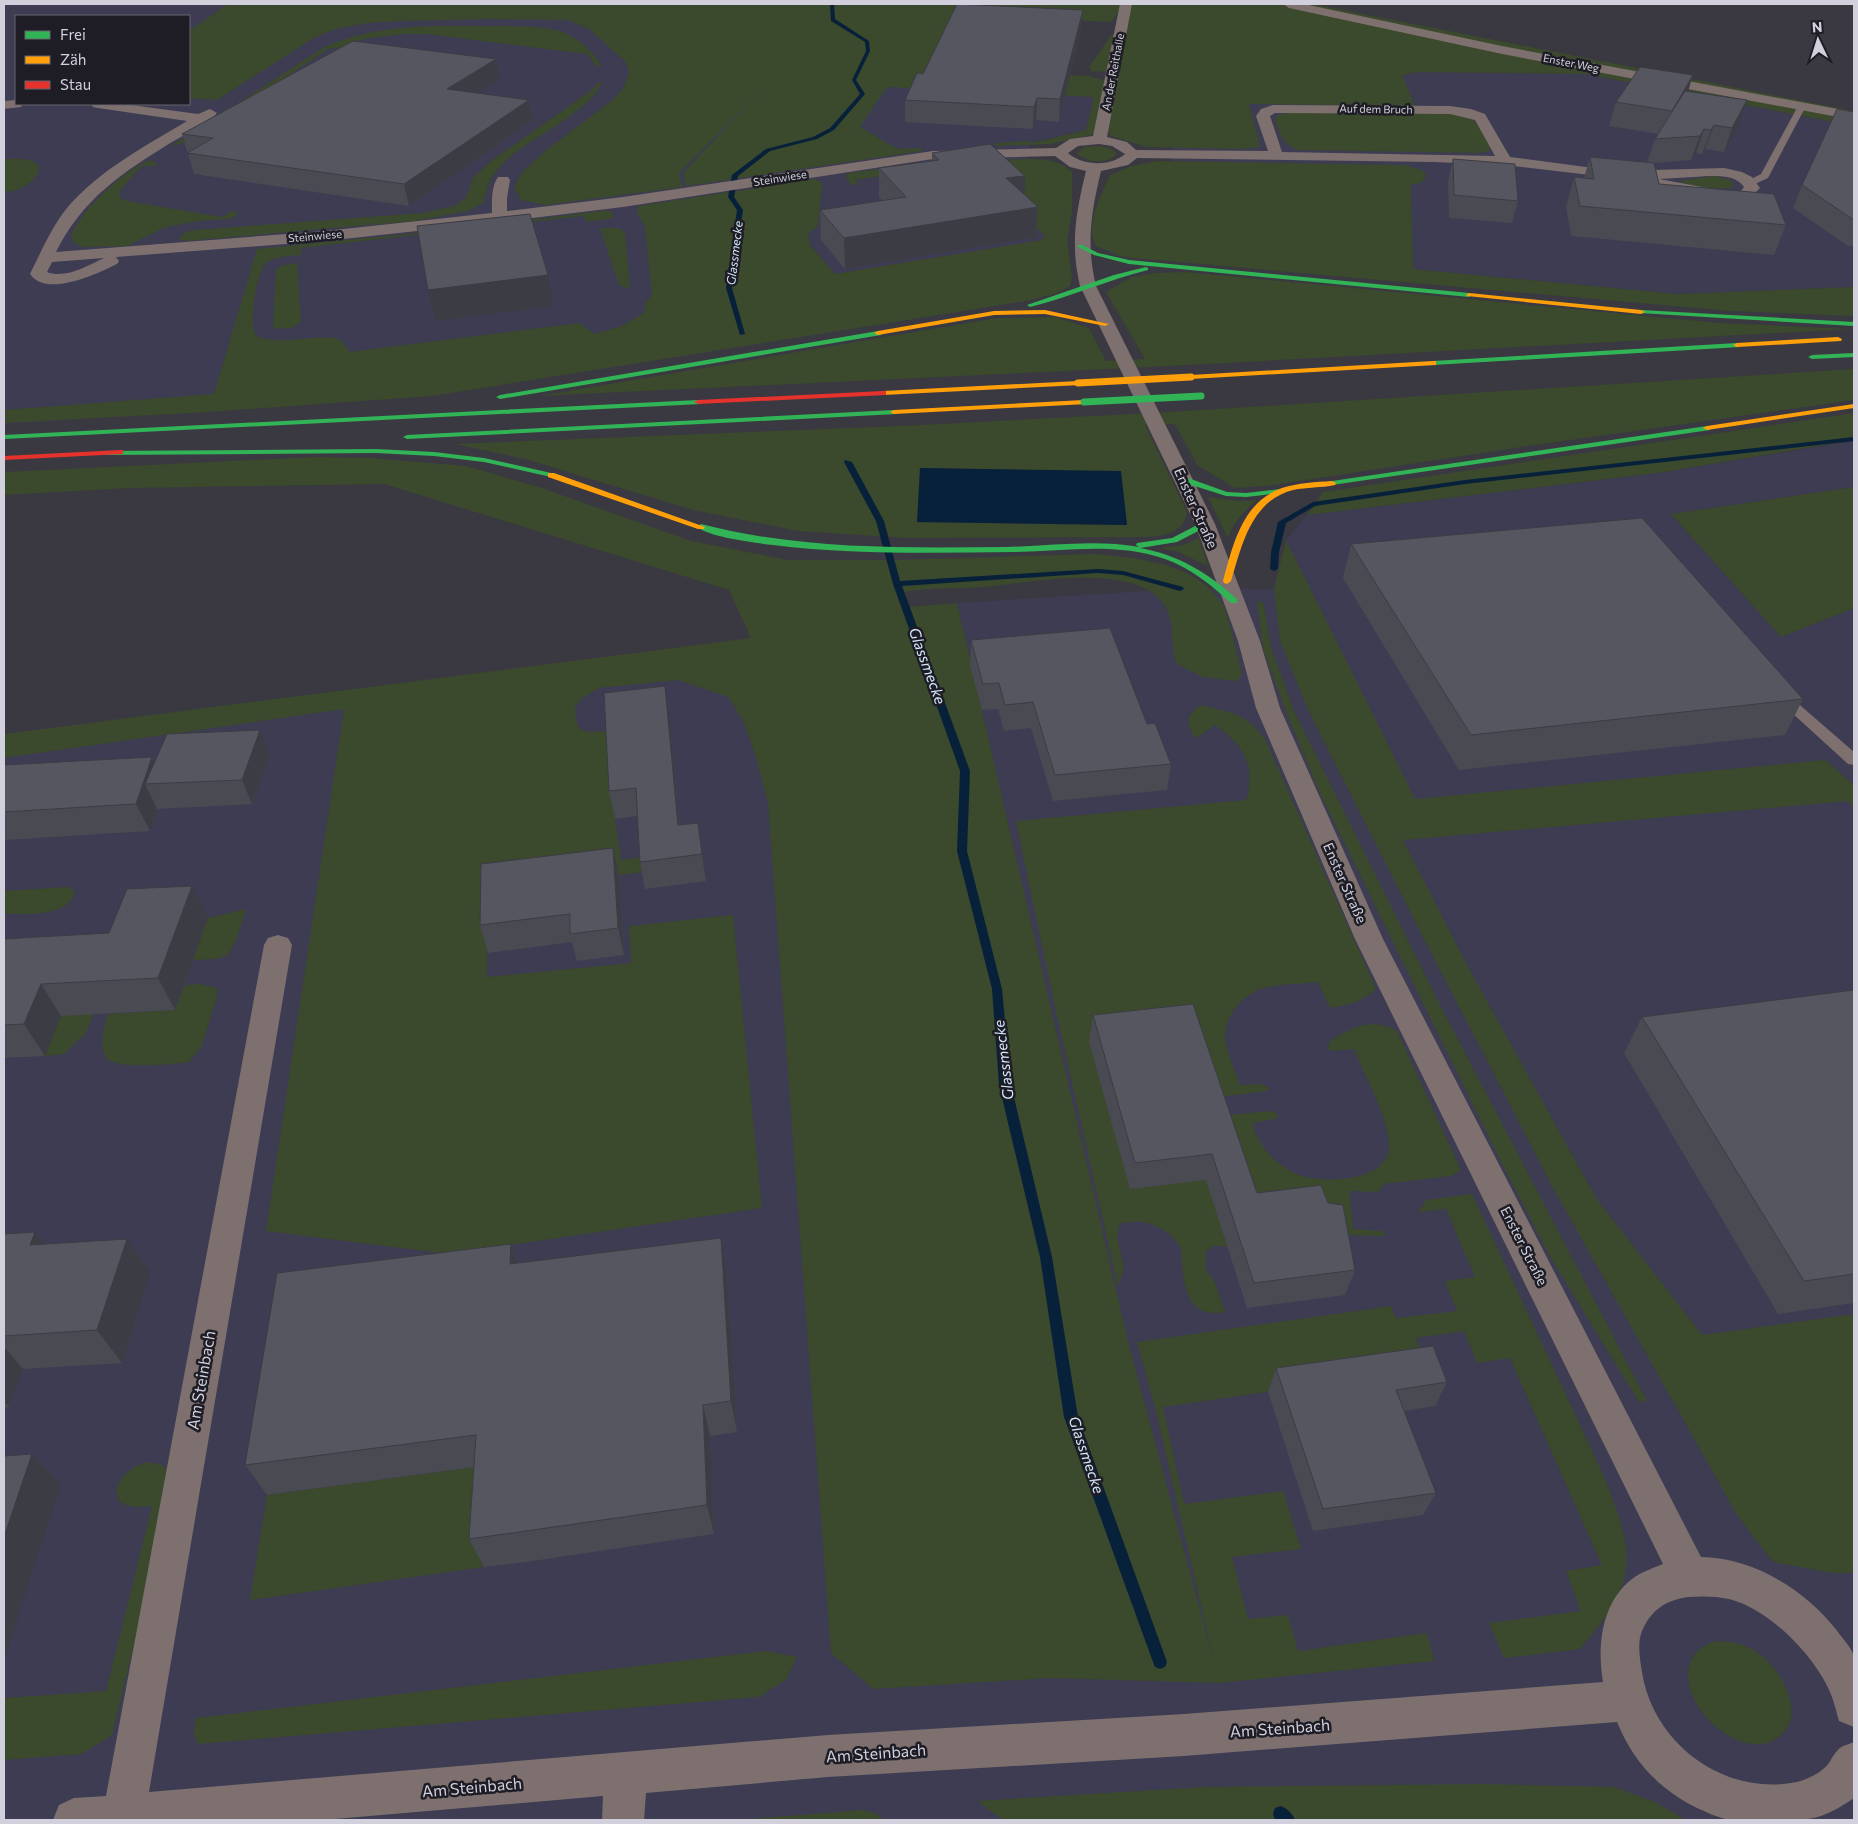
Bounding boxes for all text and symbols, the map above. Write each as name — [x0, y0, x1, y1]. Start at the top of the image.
legend — [15, 15, 190, 105]
north arrow — [1793, 15, 1843, 65]
text: N — [1811, 18, 1823, 35]
text: Frei — [60, 25, 86, 43]
street label: An der Reithalle — [1099, 32, 1126, 112]
text: Zäh — [60, 50, 86, 68]
street label: Enster Weg — [1542, 51, 1600, 74]
text: Stau — [60, 75, 91, 93]
street label: Auf dem Bruch — [1339, 101, 1413, 116]
street label: Steinwiese — [752, 167, 808, 188]
water label: Glassmecke — [723, 219, 745, 286]
street label: Steinwiese — [288, 227, 343, 244]
street label: Enster Straße — [1171, 465, 1222, 551]
water label: Glassmecke — [906, 625, 950, 707]
street label: Enster Straße — [1320, 840, 1371, 926]
water label: Glassmecke — [989, 1019, 1017, 1101]
street label: Enster Straße — [1497, 1203, 1552, 1288]
street label: Am Steinbach — [182, 1329, 219, 1431]
water label: Glassmecke — [1065, 1414, 1109, 1496]
street label: Am Steinbach — [1229, 1715, 1331, 1740]
street label: Am Steinbach — [825, 1740, 927, 1765]
street label: Am Steinbach — [421, 1773, 523, 1800]

